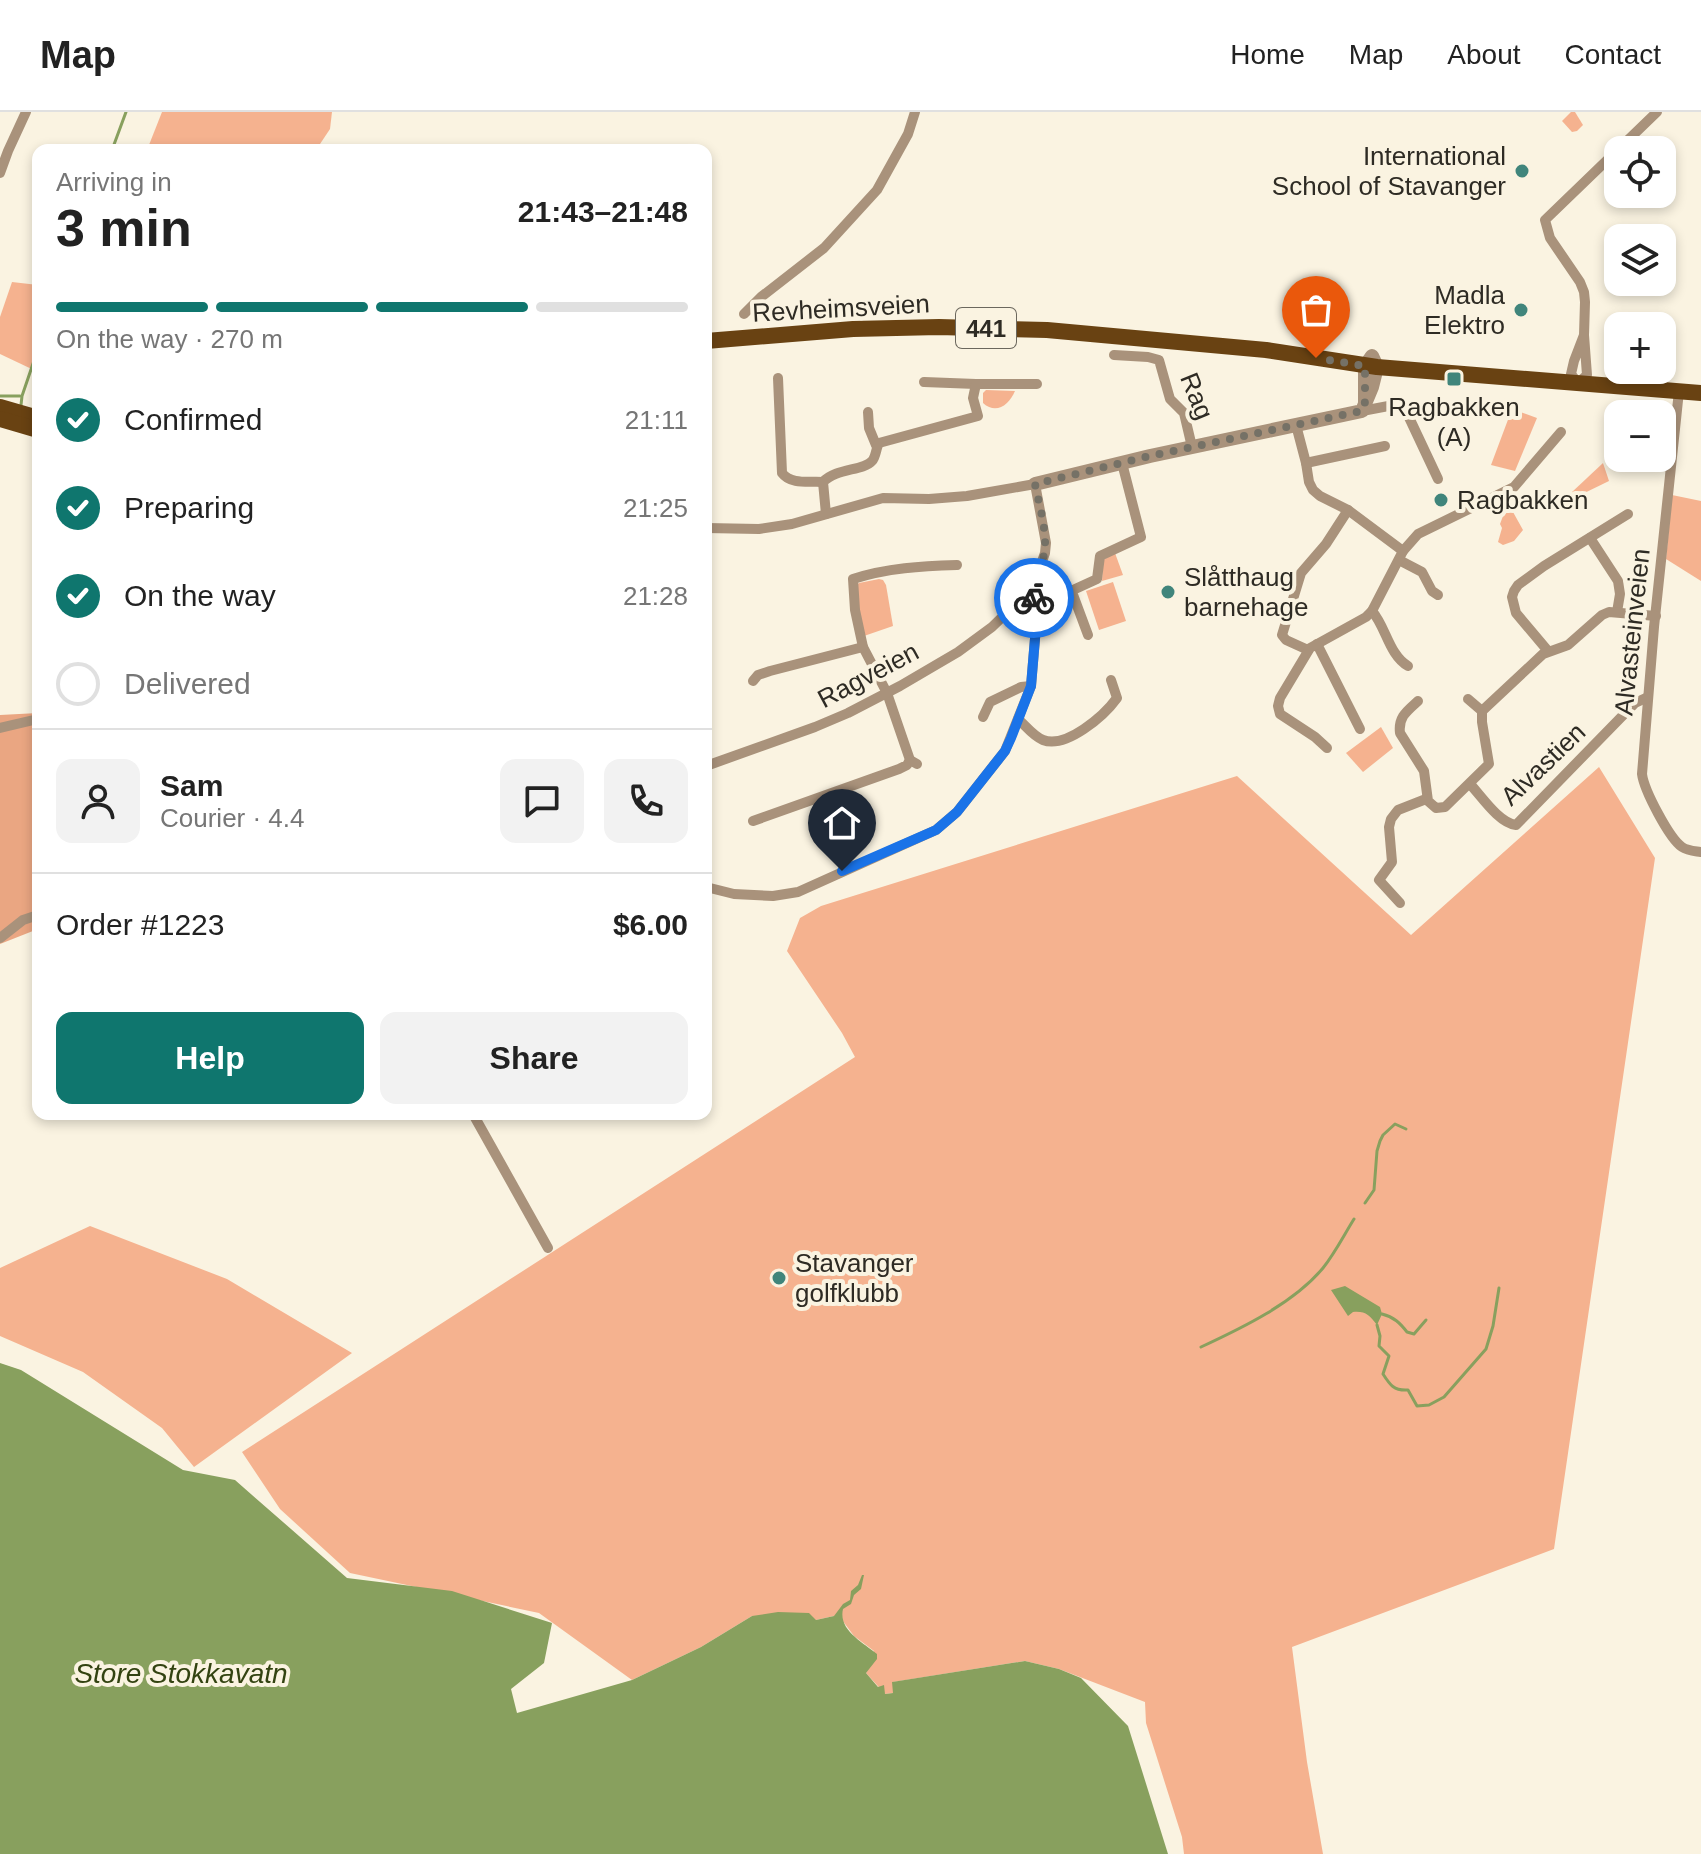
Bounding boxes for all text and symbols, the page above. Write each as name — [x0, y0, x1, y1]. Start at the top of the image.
text: Map — [40, 34, 116, 76]
text: Home — [1230, 39, 1305, 70]
text: Map — [1349, 39, 1403, 70]
text: About — [1447, 39, 1521, 70]
text: Contact — [1565, 39, 1661, 70]
map controls — [1604, 136, 1676, 472]
button: locate — [1604, 136, 1676, 208]
place label: International School of Stavanger — [1272, 141, 1506, 201]
marker: International School of Stavanger — [1513, 162, 1531, 180]
text: Arriving in — [56, 167, 172, 197]
text: 21:43–21:48 — [518, 195, 688, 228]
text: 3 min — [56, 199, 192, 257]
button: layers — [1604, 224, 1676, 296]
pin — [1282, 276, 1350, 358]
place label: Madla Elektro — [1424, 280, 1506, 340]
street label: Revheimsveien — [751, 288, 931, 328]
icon: bag — [1294, 288, 1338, 332]
marker: Madla Elektro — [1512, 301, 1530, 319]
road number: 441 — [956, 308, 1016, 348]
button: + — [1604, 312, 1676, 384]
text: On the way · 270 m — [56, 324, 283, 354]
street label: Rag — [1174, 368, 1220, 424]
marker: Ragbakken (A) — [1445, 370, 1463, 388]
place label: Ragbakken (A) — [1388, 392, 1520, 452]
icon: check — [56, 398, 100, 442]
button: − — [1604, 400, 1676, 472]
text: Confirmed — [124, 403, 262, 436]
text: 21:11 — [625, 405, 688, 435]
place label: Ragbakken — [1457, 485, 1589, 515]
icon: check — [56, 486, 100, 530]
text: Preparing — [124, 491, 254, 524]
marker: Ragbakken — [1432, 491, 1450, 509]
text: 21:25 — [623, 493, 688, 523]
street label: Alvasteinveien — [1608, 547, 1656, 717]
courier — [994, 558, 1074, 638]
place label: Slåtthaug barnehage — [1184, 562, 1308, 622]
icon: check — [56, 574, 100, 618]
icon: bike — [1012, 576, 1056, 620]
text: On the way — [124, 579, 276, 612]
text: 21:28 — [623, 581, 688, 611]
marker: Slåtthaug barnehage — [1159, 583, 1177, 601]
street label: Ragveien — [812, 636, 924, 714]
text: Delivered — [124, 667, 251, 700]
street label: Alvastien — [1495, 717, 1591, 811]
button: person — [56, 759, 140, 843]
button: chat — [500, 759, 584, 843]
button: phone — [604, 759, 688, 843]
text: Sam — [160, 769, 223, 802]
pin — [808, 789, 876, 871]
icon: home — [820, 801, 864, 845]
text: Courier · 4.4 — [160, 803, 305, 833]
text: Order #1223 — [56, 908, 224, 941]
text: $6.00 — [613, 908, 688, 941]
button: Help — [56, 1012, 364, 1104]
button: Share — [380, 1012, 688, 1104]
place label: Stavanger golfklubb — [795, 1248, 914, 1308]
marker: Stavanger golfklubb — [770, 1269, 788, 1287]
water label: Store Stokkavatn — [74, 1658, 288, 1689]

